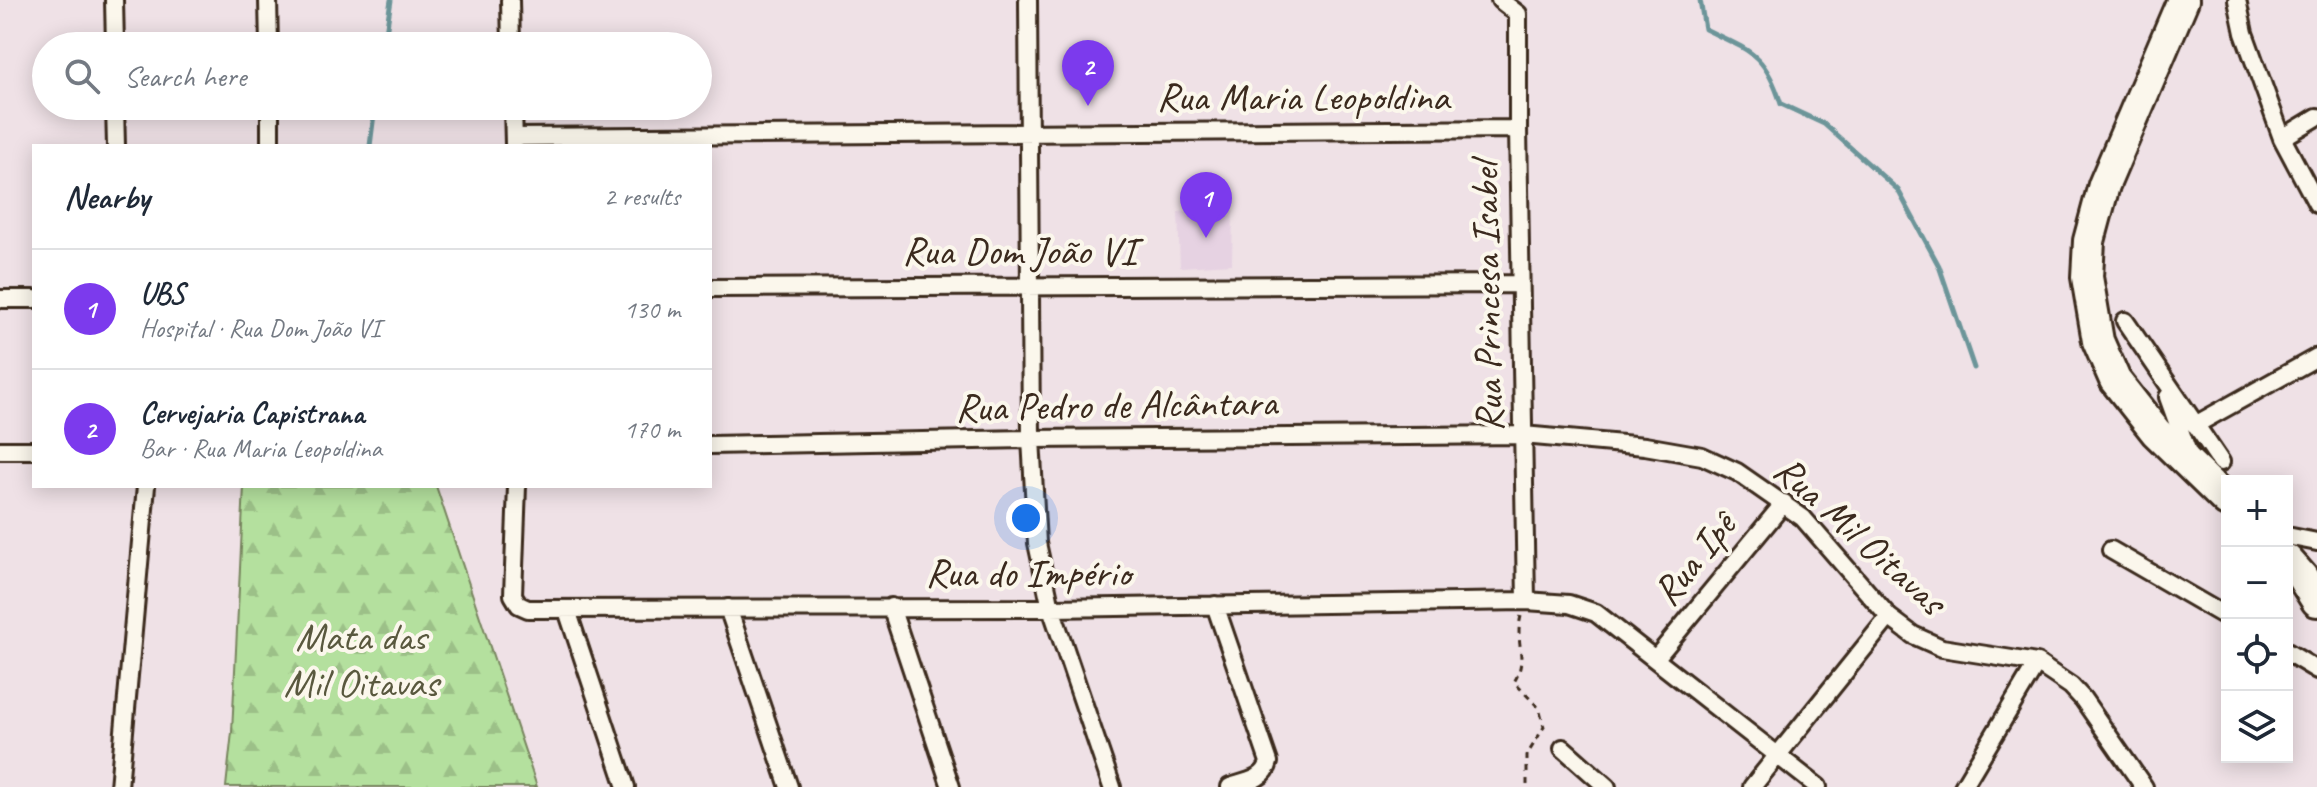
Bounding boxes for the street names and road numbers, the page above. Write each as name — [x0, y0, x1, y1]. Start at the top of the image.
street label: Rua Maria Leopoldina — [1157, 72, 1452, 122]
street label: Rua Princesa Isabel — [1460, 155, 1514, 432]
street label: Rua Dom João VI — [902, 226, 1145, 276]
street label: Rua Pedro de Alcântara — [955, 377, 1280, 433]
street label: Rua Mil Oitavas — [1764, 445, 1959, 627]
street label: Rua Ipê — [1641, 499, 1749, 616]
street label: Rua do Império — [925, 548, 1134, 598]

